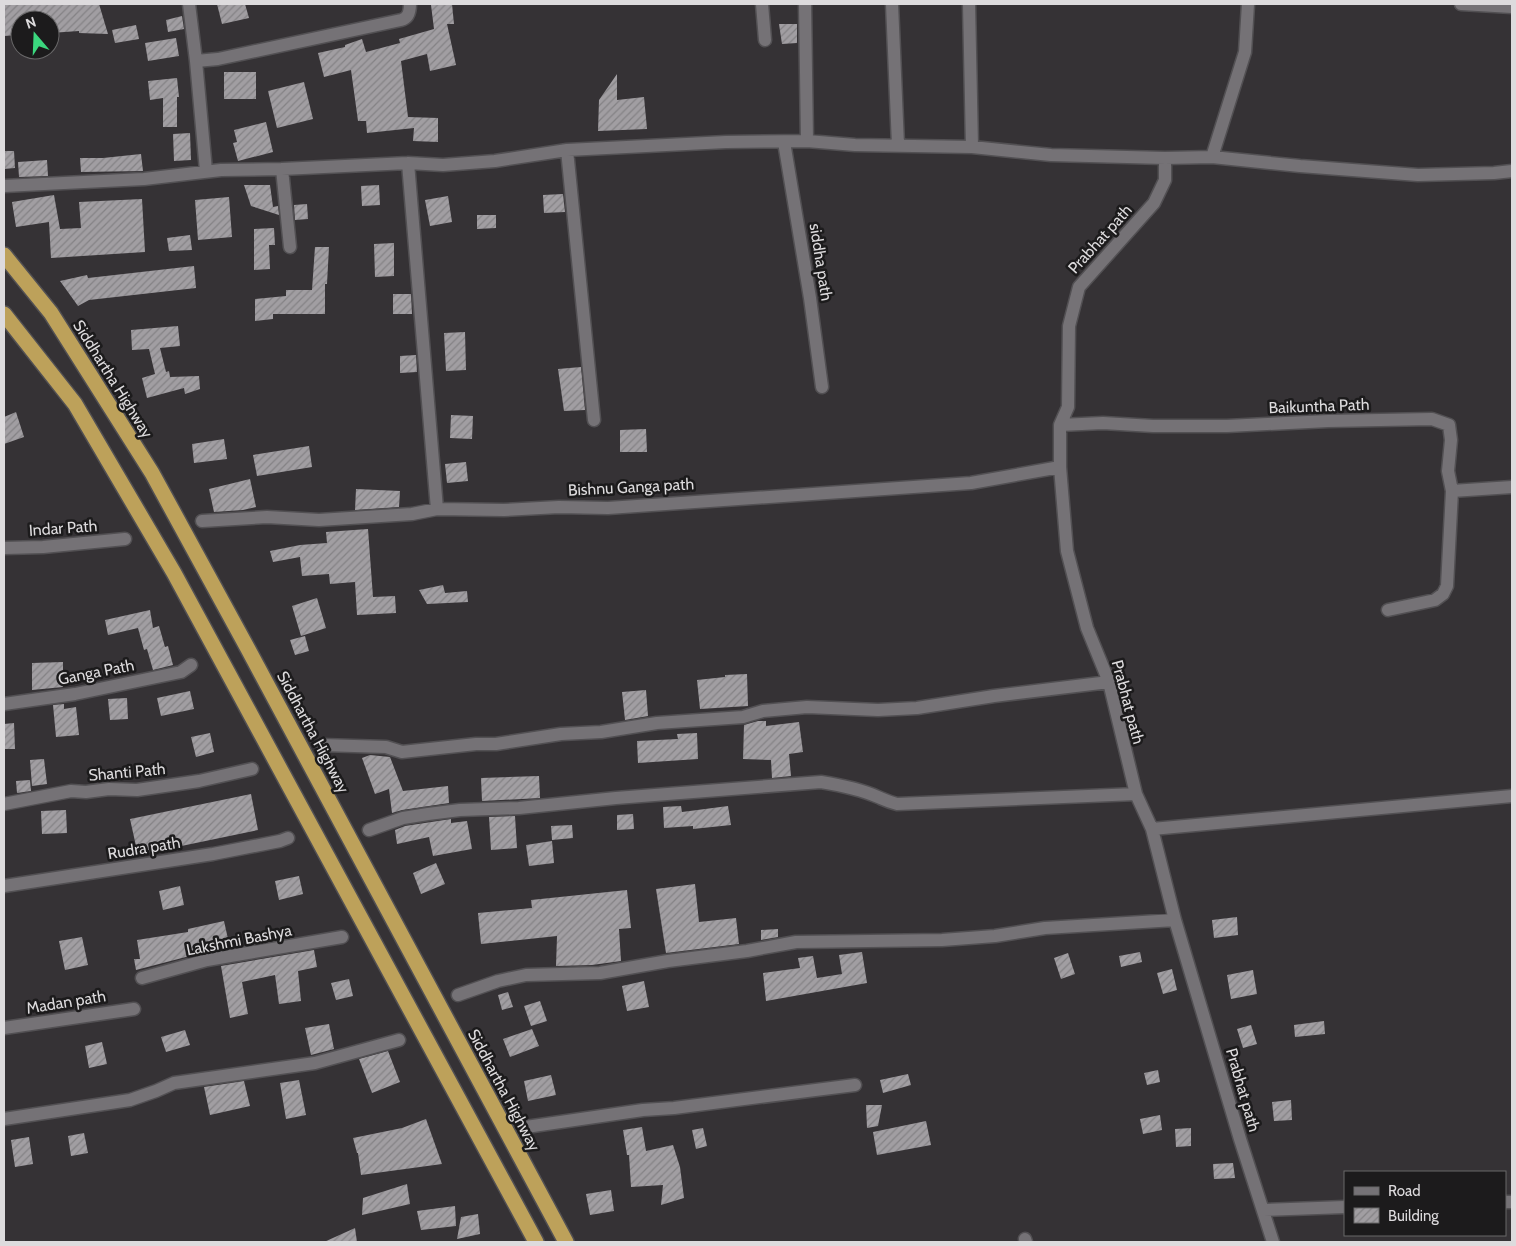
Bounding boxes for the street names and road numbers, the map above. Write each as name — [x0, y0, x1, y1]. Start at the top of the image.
street label: Prabhat path — [1064, 201, 1136, 277]
street label: siddha path — [805, 222, 837, 302]
street label: Siddhartha Highway — [69, 317, 157, 441]
street label: Baikuntha Path — [1268, 395, 1370, 417]
street label: Bishnu Ganga path — [567, 474, 695, 500]
street label: Indar Path — [28, 516, 98, 540]
street label: Ganga Path — [56, 655, 136, 689]
street label: Prabhat path — [1108, 658, 1148, 746]
street label: Siddhartha Highway — [273, 668, 353, 796]
street label: Shanti Path — [88, 759, 166, 785]
street label: Rudra path — [106, 833, 182, 863]
street label: Lakshmi Bashya — [185, 920, 294, 960]
street label: Madan path — [25, 986, 107, 1018]
street label: Siddhartha Highway — [464, 1026, 544, 1154]
street label: Prabhat path — [1222, 1046, 1264, 1134]

